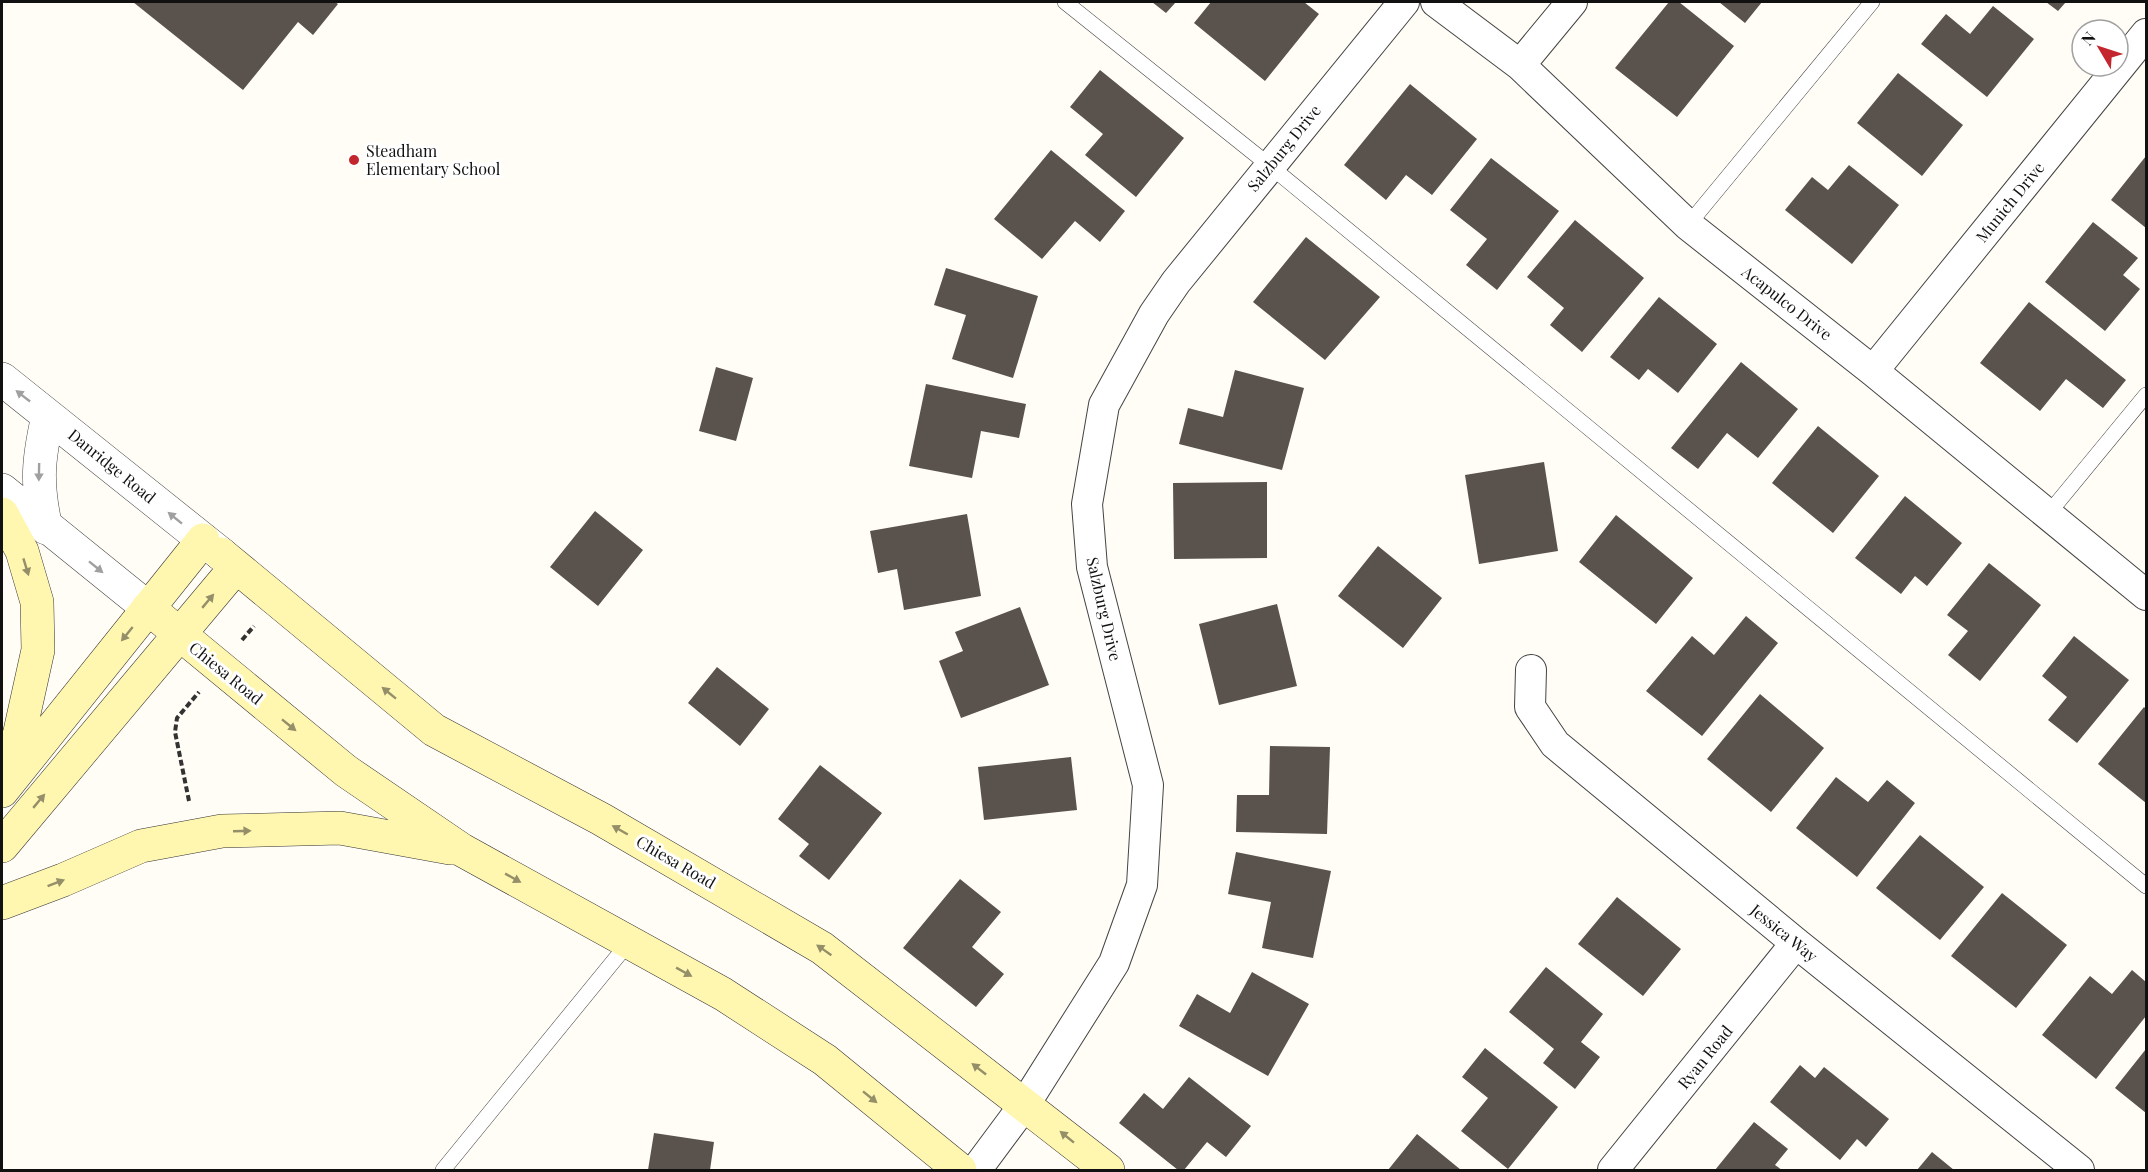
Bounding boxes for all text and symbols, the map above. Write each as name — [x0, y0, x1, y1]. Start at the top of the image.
north arrow — [2070, 18, 2130, 78]
text: N — [2076, 27, 2100, 49]
street label: Salzburg Drive — [1242, 100, 1325, 195]
place label: Steadham Elementary School — [366, 140, 501, 179]
marker: Steadham Elementary School — [347, 153, 361, 167]
street label: Munich Drive — [1971, 157, 2048, 246]
street label: Acapulco Drive — [1737, 260, 1837, 344]
one-way arrow — [15, 390, 31, 402]
street label: Danridge Road — [64, 424, 160, 507]
one-way arrow — [34, 462, 44, 481]
one-way arrow — [168, 512, 183, 524]
street label: Salzburg Drive — [1082, 555, 1127, 663]
one-way arrow — [22, 558, 31, 576]
one-way arrow — [88, 560, 103, 573]
one-way arrow — [201, 594, 214, 609]
one-way arrow — [121, 627, 133, 642]
street label: Chiesa Road — [185, 637, 267, 709]
one-way arrow — [381, 686, 397, 699]
one-way arrow — [282, 718, 297, 731]
one-way arrow — [32, 794, 45, 809]
one-way arrow — [611, 825, 628, 835]
one-way arrow — [233, 826, 252, 835]
street label: Chiesa Road — [633, 830, 720, 893]
one-way arrow — [505, 873, 522, 883]
one-way arrow — [48, 878, 66, 888]
street label: Jessica Way — [1746, 898, 1822, 966]
one-way arrow — [817, 944, 833, 956]
one-way arrow — [676, 967, 693, 977]
street label: Ryan Road — [1673, 1021, 1737, 1093]
one-way arrow — [971, 1062, 987, 1075]
one-way arrow — [862, 1090, 878, 1103]
one-way arrow — [1059, 1132, 1074, 1144]

